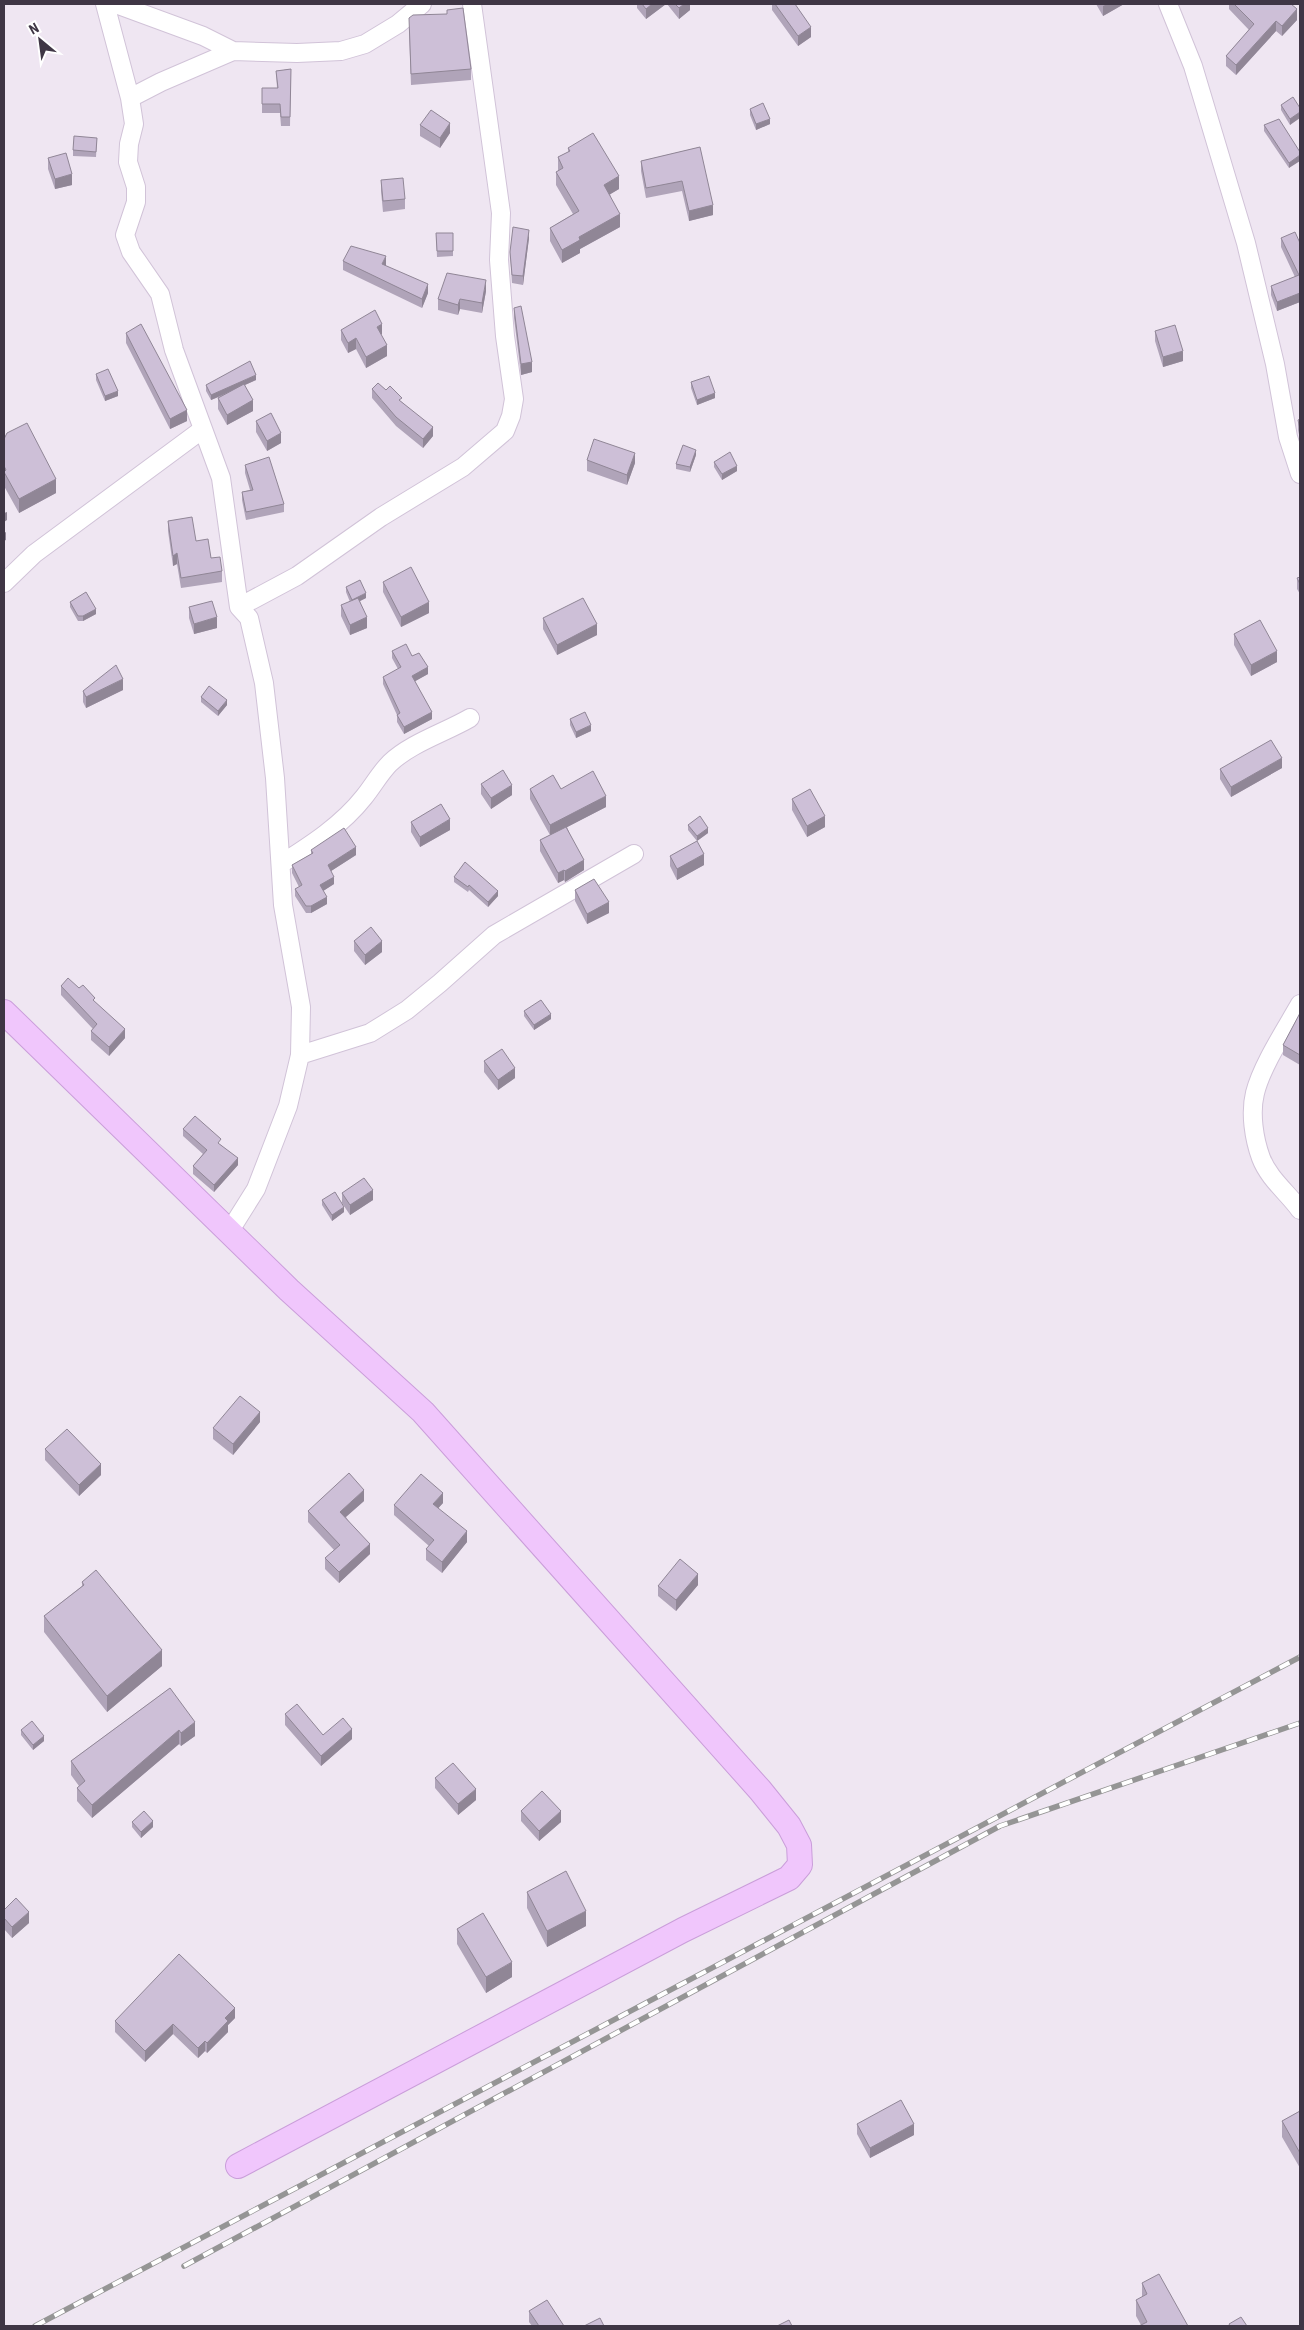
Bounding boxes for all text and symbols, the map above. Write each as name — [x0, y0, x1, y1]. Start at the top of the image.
north arrow — [15, 15, 65, 65]
text: N — [26, 20, 41, 38]

